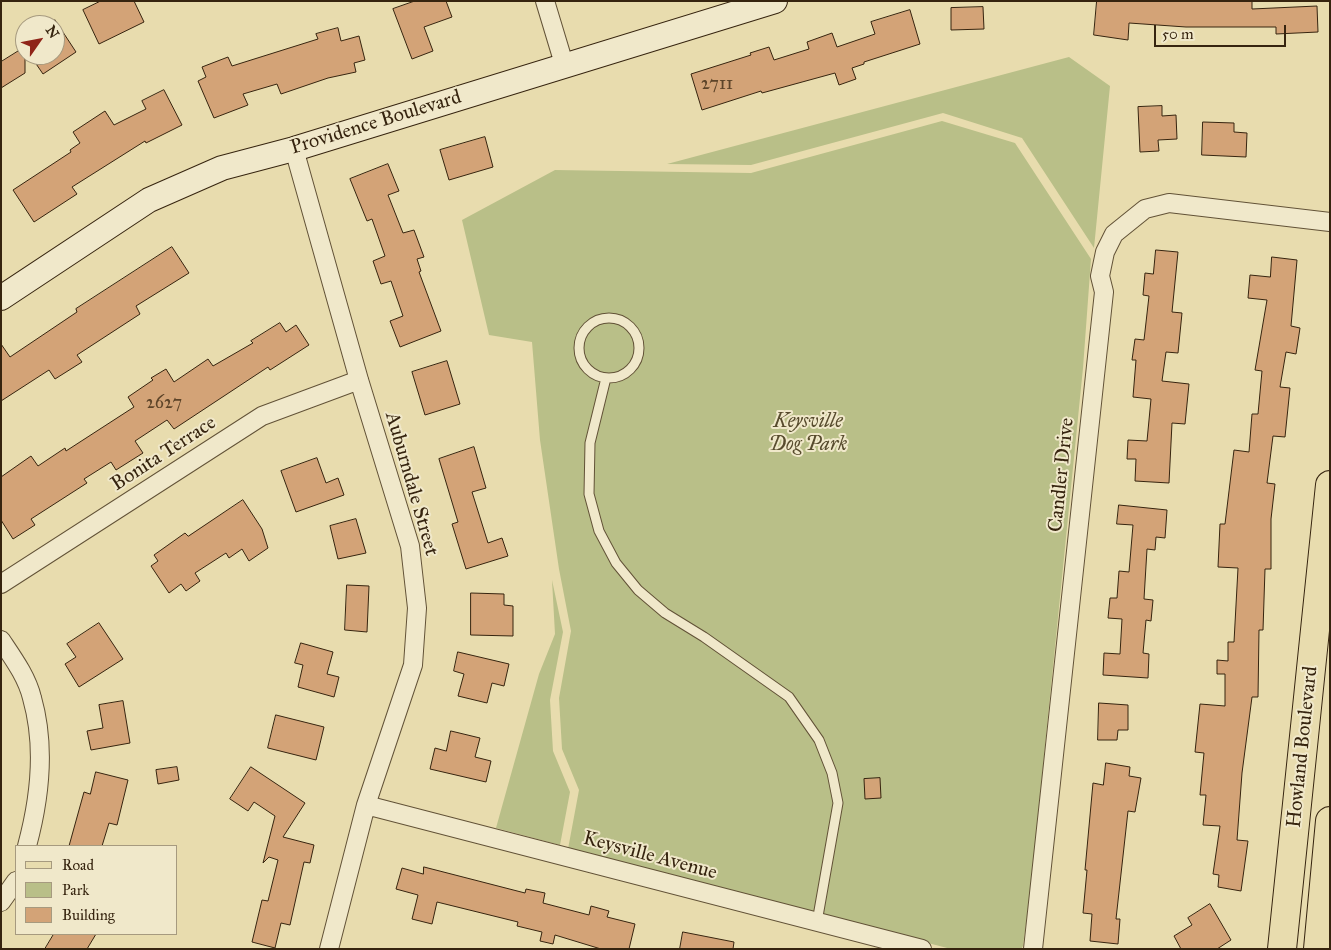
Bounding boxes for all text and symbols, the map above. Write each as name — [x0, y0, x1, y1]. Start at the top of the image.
north arrow — [15, 15, 65, 65]
scale bar — [1156, 15, 1288, 47]
text: N — [42, 22, 63, 42]
text: 50 m — [1162, 25, 1194, 43]
house number: 2711 — [701, 74, 733, 96]
street label: Providence Boulevard — [288, 86, 464, 160]
house number: 2627 — [146, 393, 182, 415]
street label: Auburndale Street — [379, 409, 443, 559]
park label: Keysville Dog Park — [769, 410, 847, 457]
street label: Bonita Terrace — [107, 411, 221, 497]
street label: Candler Drive — [1044, 417, 1080, 533]
street label: Howland Boulevard — [1283, 665, 1323, 829]
street label: Keysville Avenue — [580, 827, 720, 885]
legend — [15, 845, 178, 935]
text: Road — [62, 856, 94, 874]
text: Park — [62, 881, 89, 899]
text: Building — [62, 906, 115, 924]

